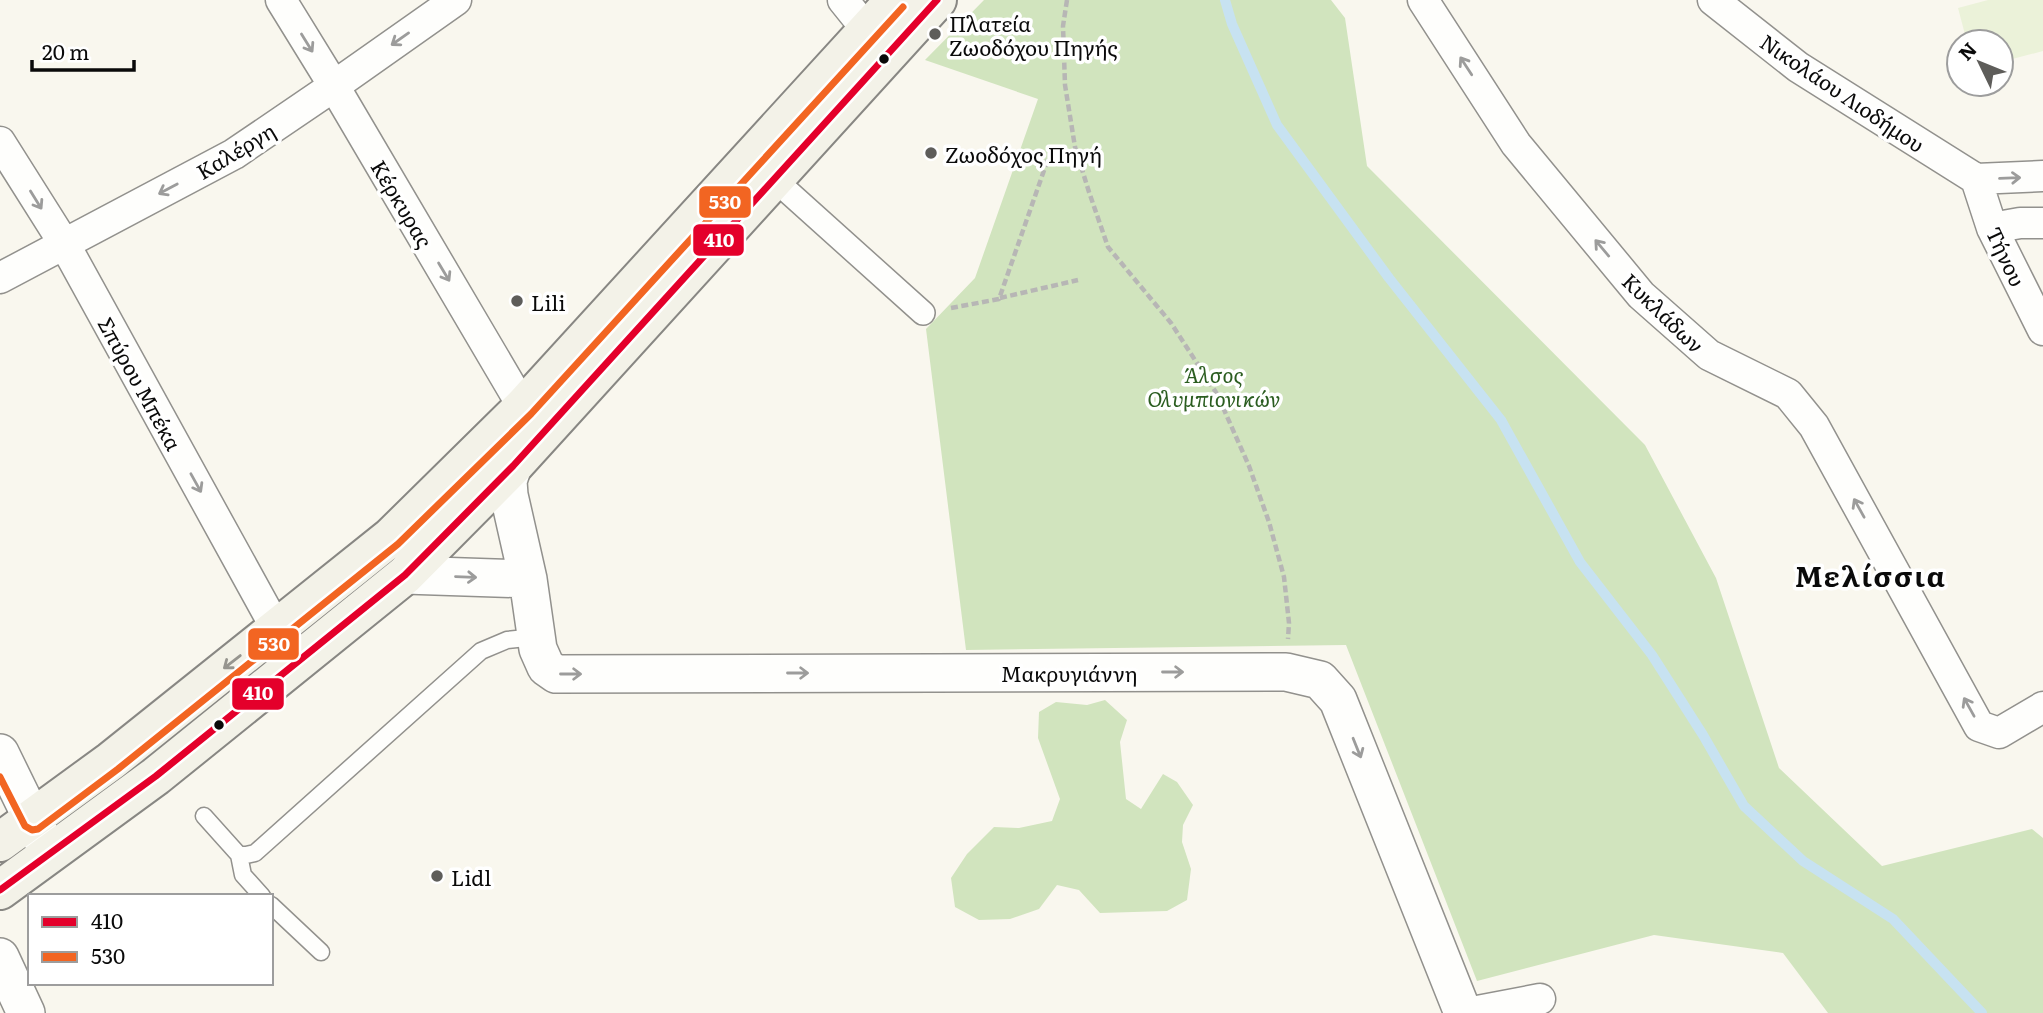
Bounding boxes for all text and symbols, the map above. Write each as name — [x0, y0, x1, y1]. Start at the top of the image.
place label: Πλατεία Ζωοδόχου Πηγής — [949, 7, 1118, 62]
street label: Νικολάου Λιοδήμου — [1755, 25, 1931, 159]
marker: Πλατεία Ζωοδόχου Πηγής — [927, 26, 943, 42]
scale bar — [32, 28, 133, 72]
north arrow — [1945, 28, 2015, 98]
one-way arrow — [391, 32, 410, 47]
one-way arrow — [301, 33, 315, 53]
text: 20 m — [42, 35, 89, 66]
text: N — [1951, 35, 1983, 66]
unlabelled marker — [877, 52, 891, 66]
one-way arrow — [1459, 57, 1473, 77]
street label: Καλέργη — [190, 114, 280, 186]
place label: Ζωοδόχος Πηγή — [945, 138, 1102, 169]
marker: Ζωοδόχος Πηγή — [923, 145, 939, 161]
street label: Κέρκυρας — [365, 153, 441, 253]
one-way arrow — [1998, 171, 2021, 184]
one-way arrow — [158, 183, 179, 196]
line badge: 530 — [698, 185, 752, 219]
text: 530 — [709, 187, 742, 215]
one-way arrow — [30, 189, 44, 209]
street label: Τήνου — [1980, 221, 2034, 291]
line badge: 410 — [692, 223, 745, 257]
text: 410 — [703, 225, 735, 253]
one-way arrow — [1594, 240, 1610, 258]
one-way arrow — [437, 261, 451, 281]
street label: Κυκλάδων — [1616, 265, 1712, 359]
place label: Lili — [531, 286, 565, 317]
marker: Lili — [509, 293, 525, 309]
street label: Σπύρου Μπέκα — [91, 311, 191, 455]
park label: Άλσος Ολυμπιονικών — [1147, 358, 1281, 413]
one-way arrow — [189, 473, 203, 493]
one-way arrow — [1852, 498, 1865, 519]
district label: Μελίσσια — [1795, 554, 1947, 596]
one-way arrow — [455, 570, 478, 583]
line badge: 530 — [247, 627, 300, 661]
text: 530 — [258, 629, 291, 657]
one-way arrow — [224, 654, 242, 670]
street label: Μακρυγιάννη — [1001, 657, 1137, 688]
one-way arrow — [1161, 665, 1184, 679]
one-way arrow — [786, 666, 809, 680]
one-way arrow — [559, 667, 582, 681]
line badge: 410 — [231, 677, 285, 711]
text: 410 — [242, 678, 274, 706]
one-way arrow — [1962, 697, 1975, 718]
unlabelled marker — [212, 718, 226, 732]
one-way arrow — [1352, 737, 1365, 759]
place label: Lidl — [451, 861, 491, 892]
marker: Lidl — [429, 868, 445, 884]
legend — [28, 894, 273, 985]
text: 410 — [91, 904, 123, 935]
text: 530 — [91, 939, 125, 970]

